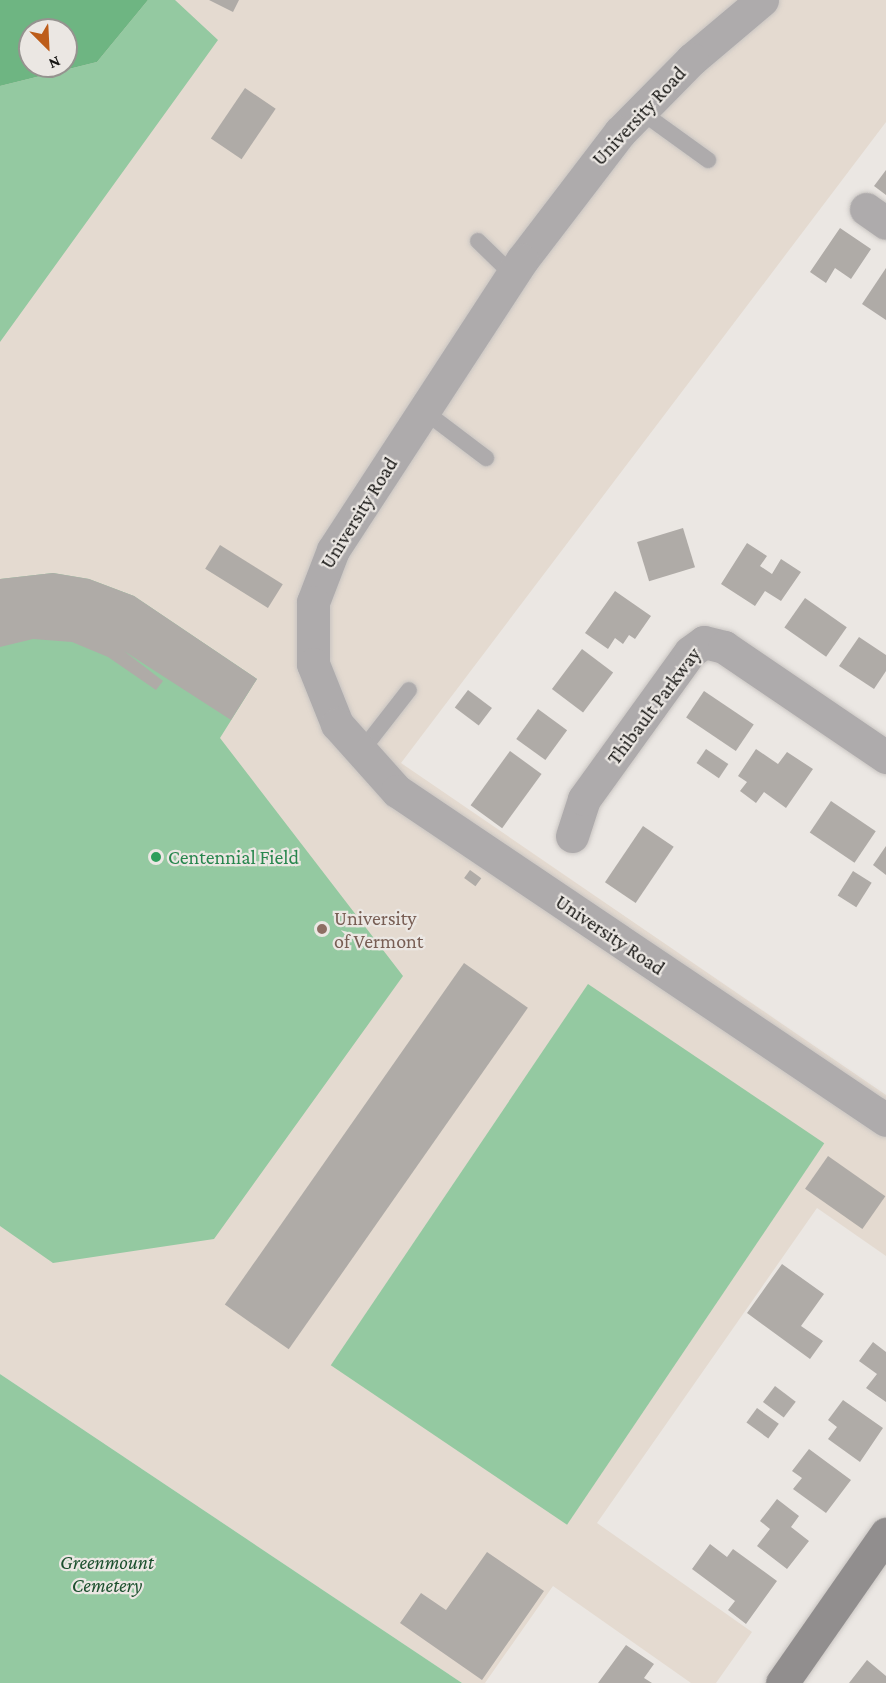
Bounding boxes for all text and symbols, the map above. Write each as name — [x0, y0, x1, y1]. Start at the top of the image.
north arrow — [18, 18, 78, 78]
text: N — [46, 53, 63, 73]
street label: University Road — [587, 61, 691, 171]
street label: University Road — [315, 453, 403, 573]
street label: Thibault Parkway — [602, 643, 706, 769]
place label: Centennial Field — [168, 845, 299, 869]
marker: Centennial Field — [149, 850, 163, 864]
street label: University Road — [551, 890, 669, 980]
place label: University of Vermont — [334, 906, 423, 953]
marker: University of Vermont — [315, 922, 329, 936]
park label: Greenmount Cemetery — [60, 1551, 154, 1598]

